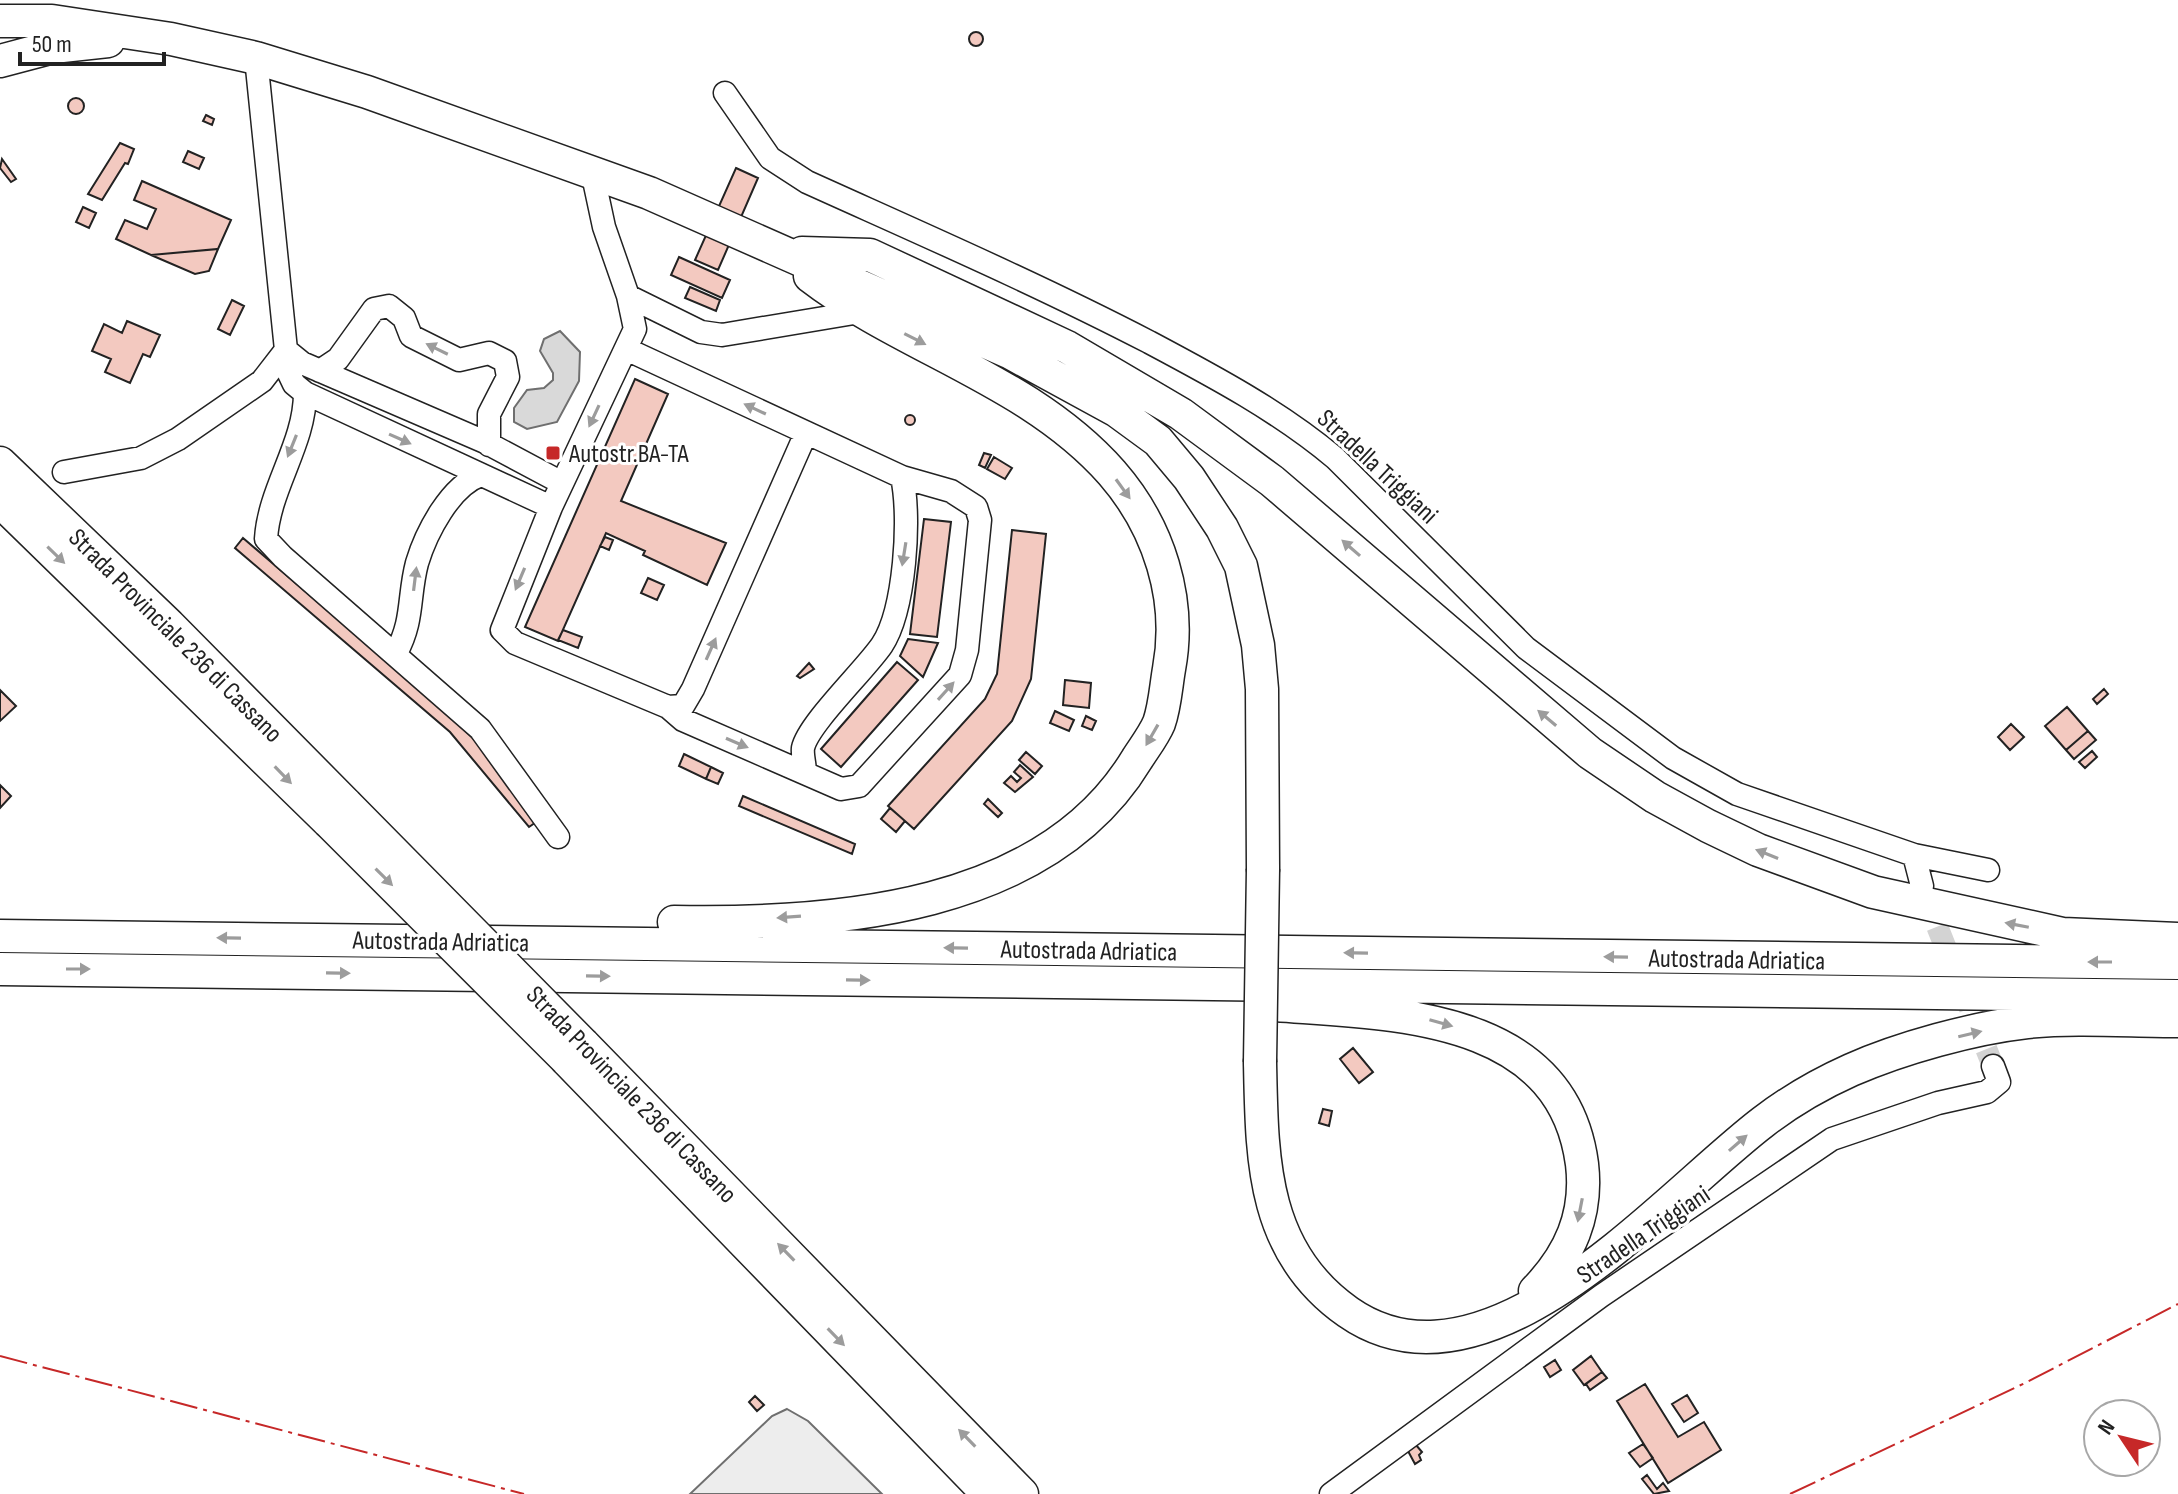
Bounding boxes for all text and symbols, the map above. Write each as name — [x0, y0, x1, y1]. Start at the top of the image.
scale bar — [20, 16, 164, 66]
text: 50 m — [32, 30, 72, 59]
one-way arrow — [903, 332, 926, 345]
one-way arrow — [426, 343, 449, 356]
one-way arrow — [743, 403, 767, 416]
street label: Stradella Triggiani — [1310, 403, 1444, 531]
one-way arrow — [587, 404, 601, 428]
one-way arrow — [389, 432, 412, 445]
one-way arrow — [286, 434, 299, 458]
place label: Autostr.BA-TA — [568, 439, 690, 470]
marker: Autostr.BA-TA — [544, 444, 562, 462]
one-way arrow — [1115, 479, 1131, 500]
street label: Strada Provinciale 236 di Cassano — [62, 523, 288, 749]
one-way arrow — [1341, 539, 1360, 557]
one-way arrow — [897, 542, 910, 567]
one-way arrow — [46, 545, 65, 563]
one-way arrow — [409, 566, 422, 591]
one-way arrow — [514, 567, 527, 590]
one-way arrow — [704, 637, 717, 661]
one-way arrow — [936, 682, 954, 701]
one-way arrow — [1538, 710, 1558, 727]
one-way arrow — [1145, 723, 1159, 746]
one-way arrow — [725, 736, 749, 749]
one-way arrow — [274, 765, 292, 784]
one-way arrow — [1755, 847, 1779, 860]
one-way arrow — [374, 867, 393, 886]
one-way arrow — [776, 911, 801, 924]
one-way arrow — [2004, 919, 2029, 931]
street label: Autostrada Adriatica — [351, 925, 530, 960]
one-way arrow — [216, 932, 241, 944]
street label: Autostrada Adriatica — [999, 934, 1178, 969]
one-way arrow — [943, 942, 968, 954]
street label: Autostrada Adriatica — [1647, 943, 1826, 978]
one-way arrow — [1343, 947, 1368, 960]
one-way arrow — [1603, 951, 1628, 963]
one-way arrow — [2087, 956, 2112, 968]
one-way arrow — [66, 963, 91, 975]
one-way arrow — [326, 966, 351, 979]
one-way arrow — [586, 970, 611, 983]
one-way arrow — [846, 974, 871, 986]
street label: Strada Provinciale 236 di Cassano — [519, 980, 743, 1210]
one-way arrow — [1430, 1017, 1454, 1030]
one-way arrow — [1958, 1027, 1983, 1040]
one-way arrow — [1727, 1135, 1747, 1152]
street label: Stradella Triggiani — [1571, 1179, 1716, 1291]
one-way arrow — [1574, 1198, 1586, 1223]
one-way arrow — [777, 1243, 796, 1262]
one-way arrow — [826, 1327, 844, 1346]
north arrow — [2082, 1398, 2162, 1478]
text: N — [2092, 1415, 2121, 1440]
one-way arrow — [958, 1429, 977, 1448]

